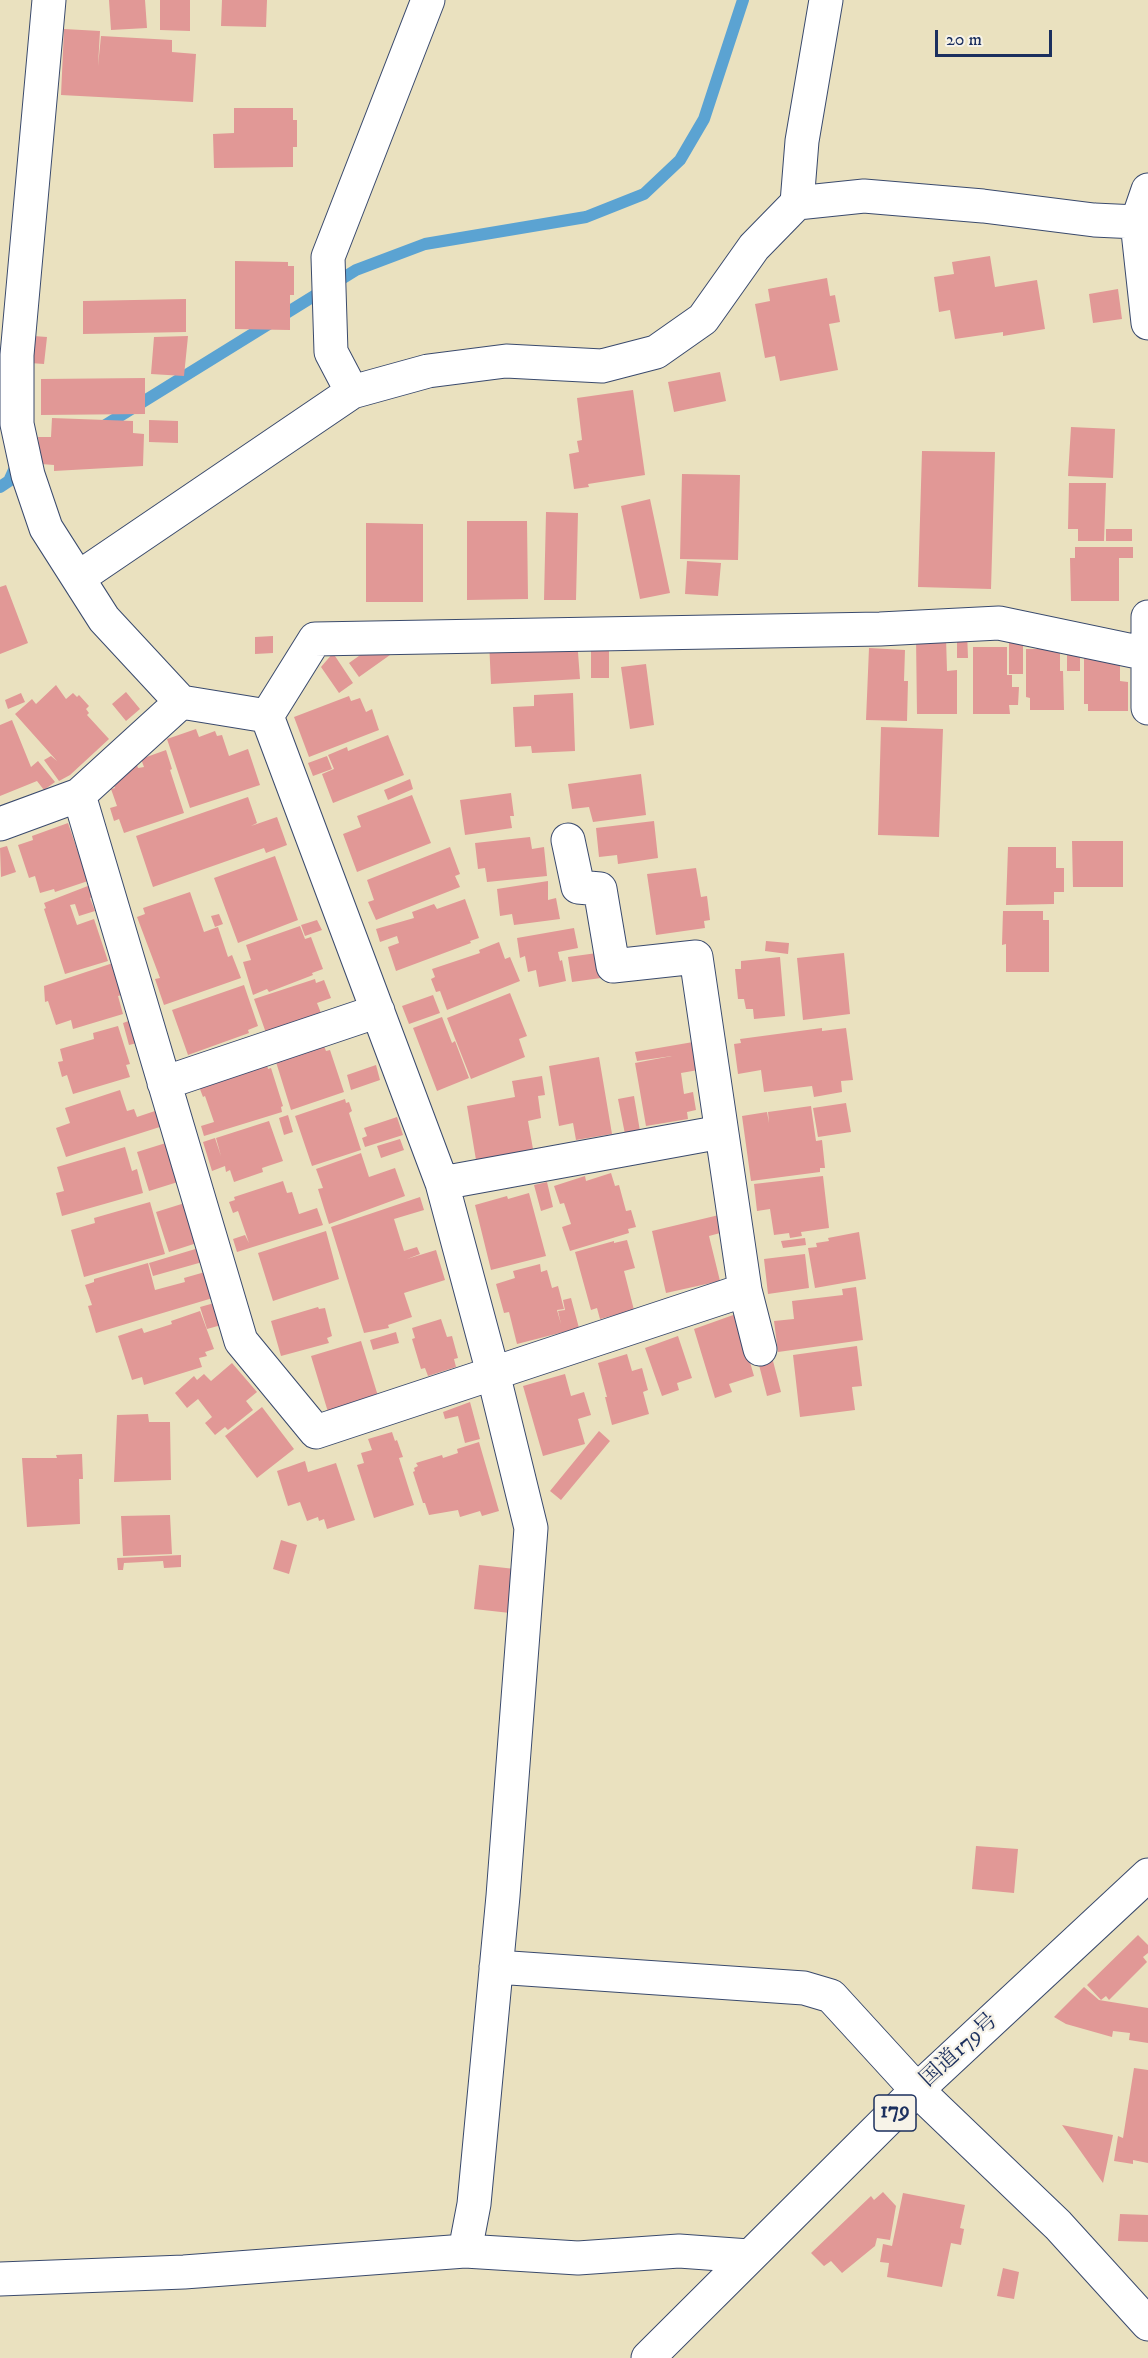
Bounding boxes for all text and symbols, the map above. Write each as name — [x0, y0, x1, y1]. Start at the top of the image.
scale bar — [938, 18, 1055, 56]
text: 20 m — [946, 29, 982, 51]
street label: 国道179号 — [916, 2008, 1004, 2094]
road number: 179 — [874, 2095, 916, 2131]

